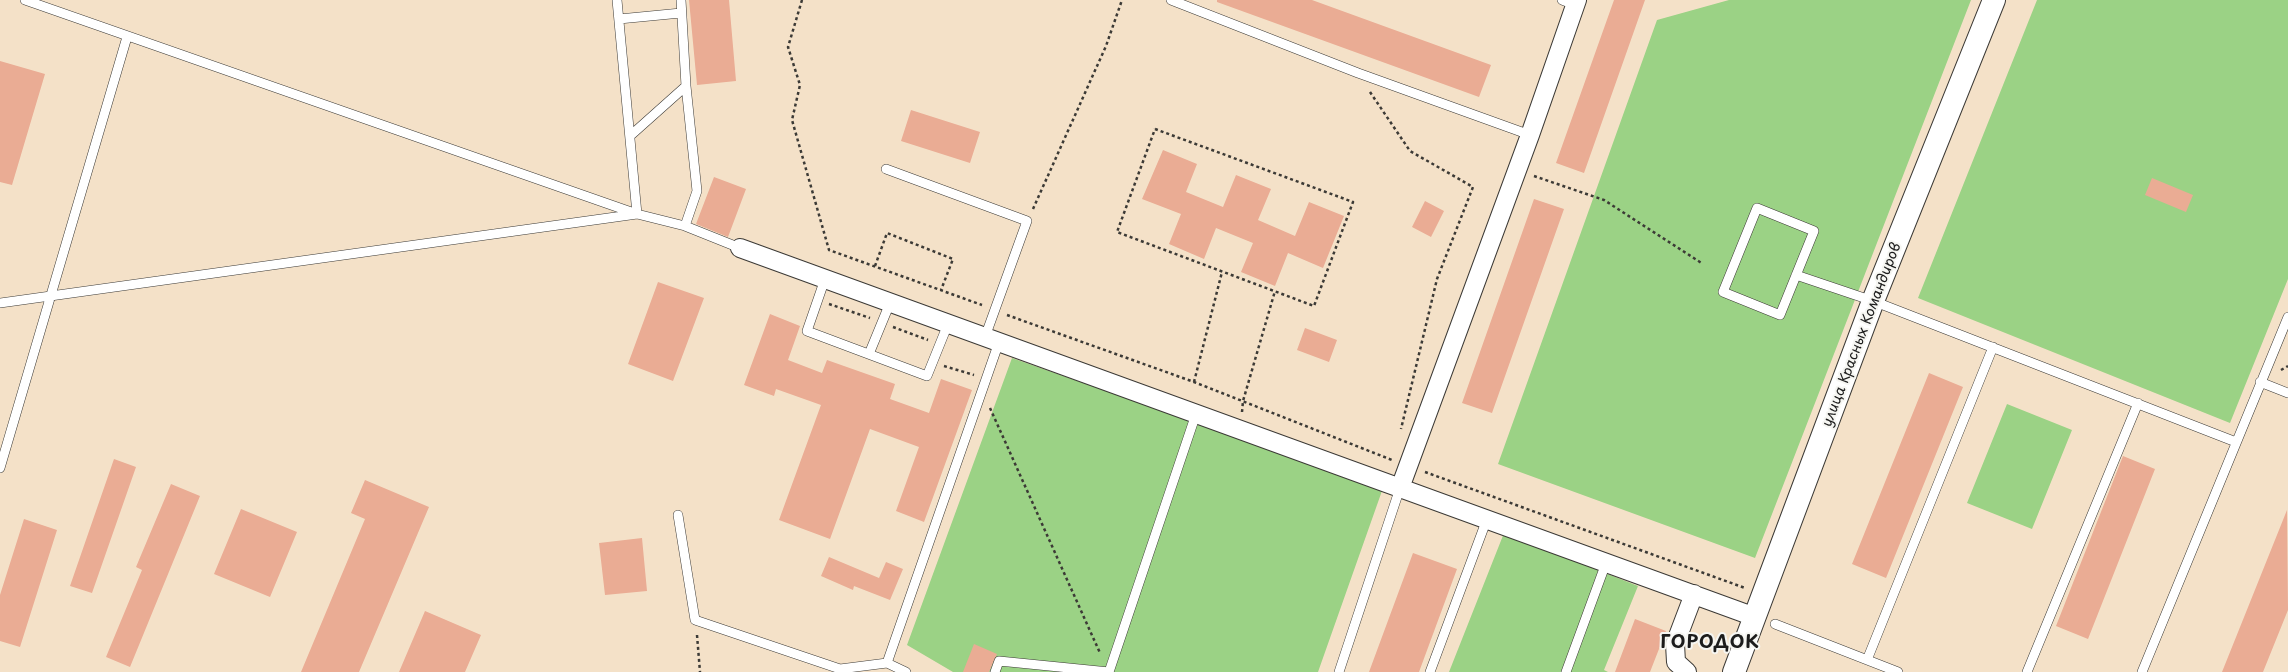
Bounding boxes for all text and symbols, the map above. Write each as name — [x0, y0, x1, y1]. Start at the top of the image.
street label: улица Красных Командиров — [1819, 241, 1905, 429]
district label: ГОРОДОК — [1661, 632, 1759, 654]

